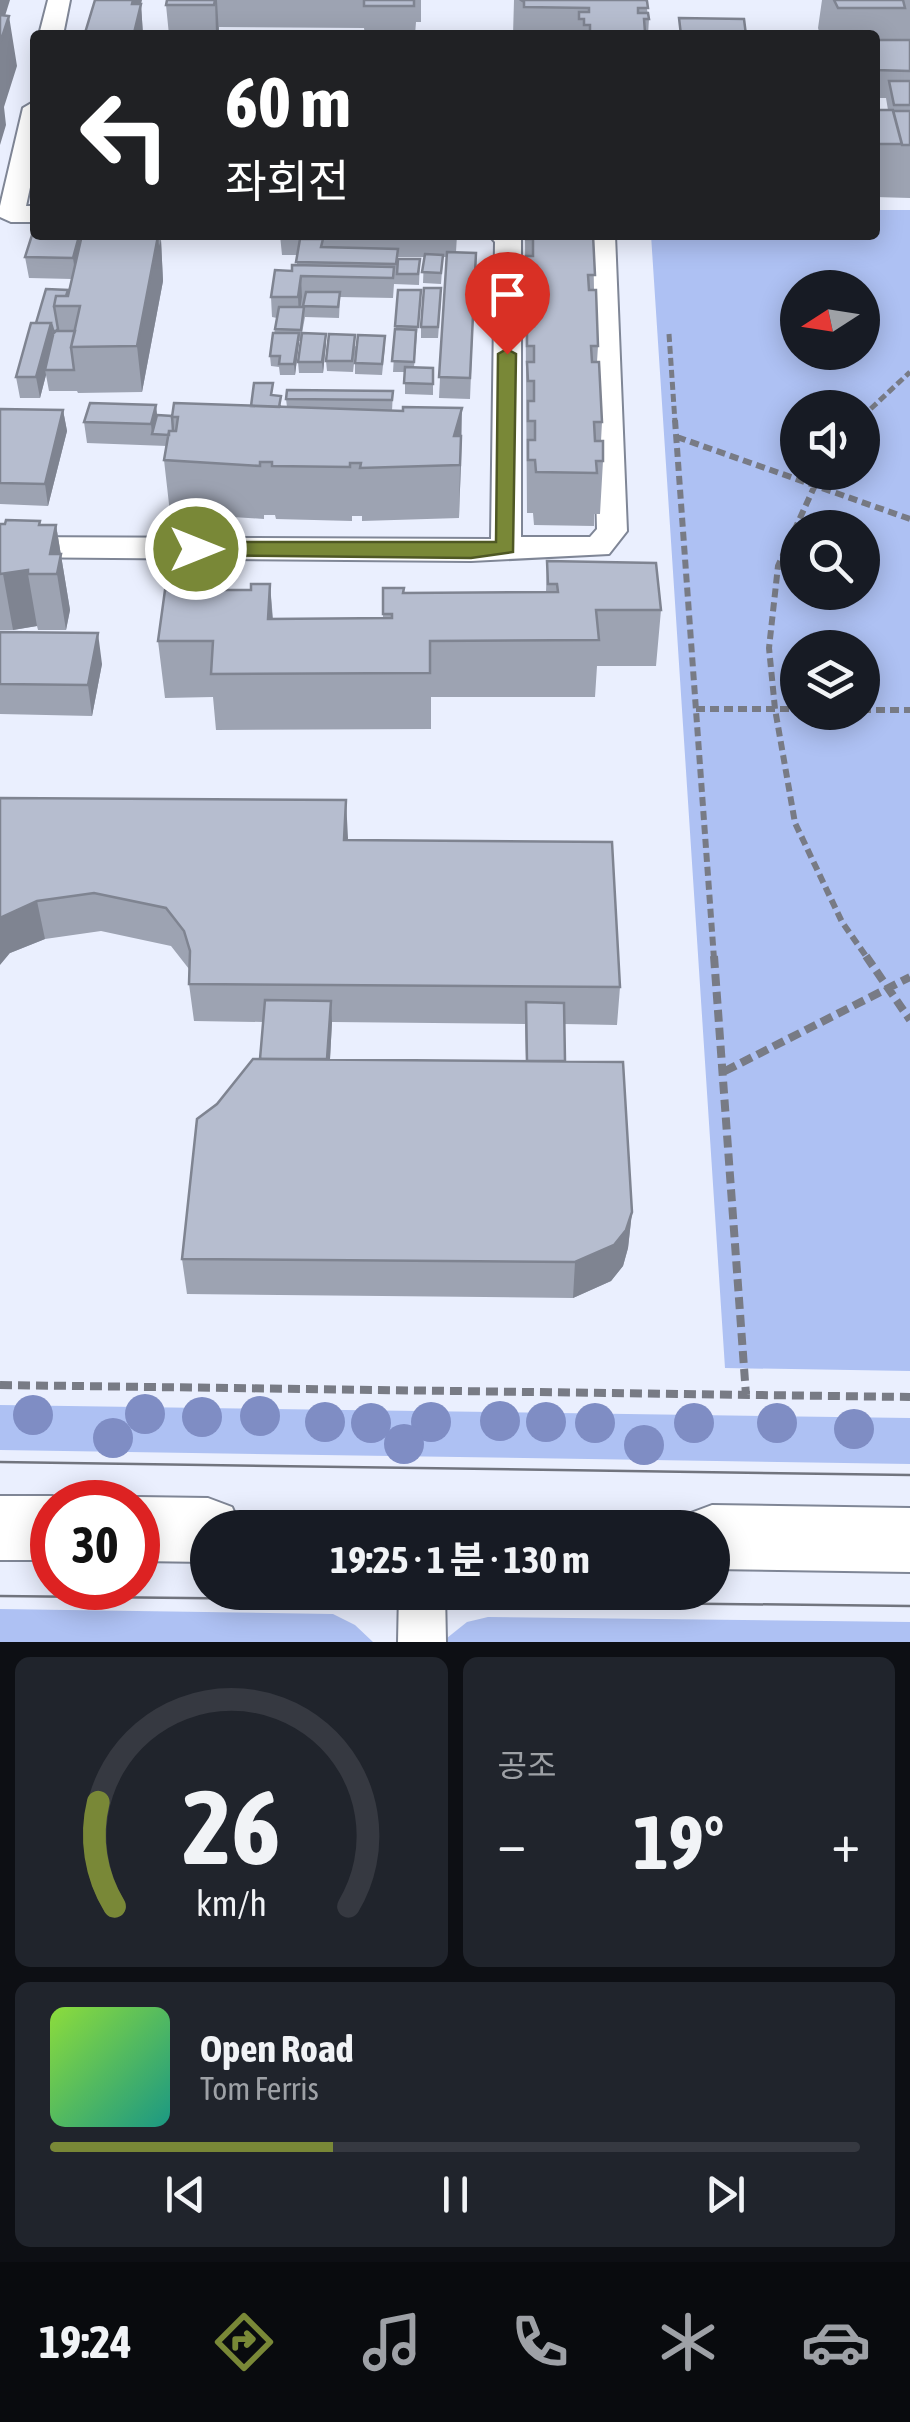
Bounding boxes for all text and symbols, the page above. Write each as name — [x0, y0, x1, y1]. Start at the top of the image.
text: 60 m — [225, 62, 351, 142]
icon: left — [60, 70, 190, 200]
text: 좌회전 — [225, 155, 349, 207]
pin — [465, 252, 550, 355]
icon: arrive — [480, 267, 535, 322]
north arrow — [780, 270, 880, 370]
map controls — [780, 270, 880, 730]
button: sound — [780, 390, 880, 490]
position arrow — [144, 497, 248, 601]
button: search — [780, 510, 880, 610]
button: layers — [780, 630, 880, 730]
speed limit sign: 30 — [30, 1480, 160, 1610]
text: 19:25 · 1 분 · 130 m — [330, 1538, 590, 1581]
text: 공조 — [498, 1747, 556, 1784]
text: 26 — [182, 1767, 280, 1886]
text: 19° — [633, 1799, 724, 1885]
text: − — [498, 1811, 526, 1874]
text: + — [831, 1811, 860, 1874]
text: km/h — [196, 1883, 267, 1924]
text: Open Road — [200, 2027, 354, 2070]
text: Tom Ferris — [200, 2070, 319, 2107]
icon: previous — [158, 2167, 213, 2222]
icon: pause — [428, 2167, 483, 2222]
icon: next — [698, 2167, 753, 2222]
icon: directions — [209, 2307, 279, 2377]
icon: music — [357, 2307, 427, 2377]
icon: phone — [505, 2307, 575, 2377]
icon: climate — [653, 2307, 723, 2377]
icon: car — [801, 2307, 871, 2377]
text: 19:24 — [39, 2316, 132, 2368]

